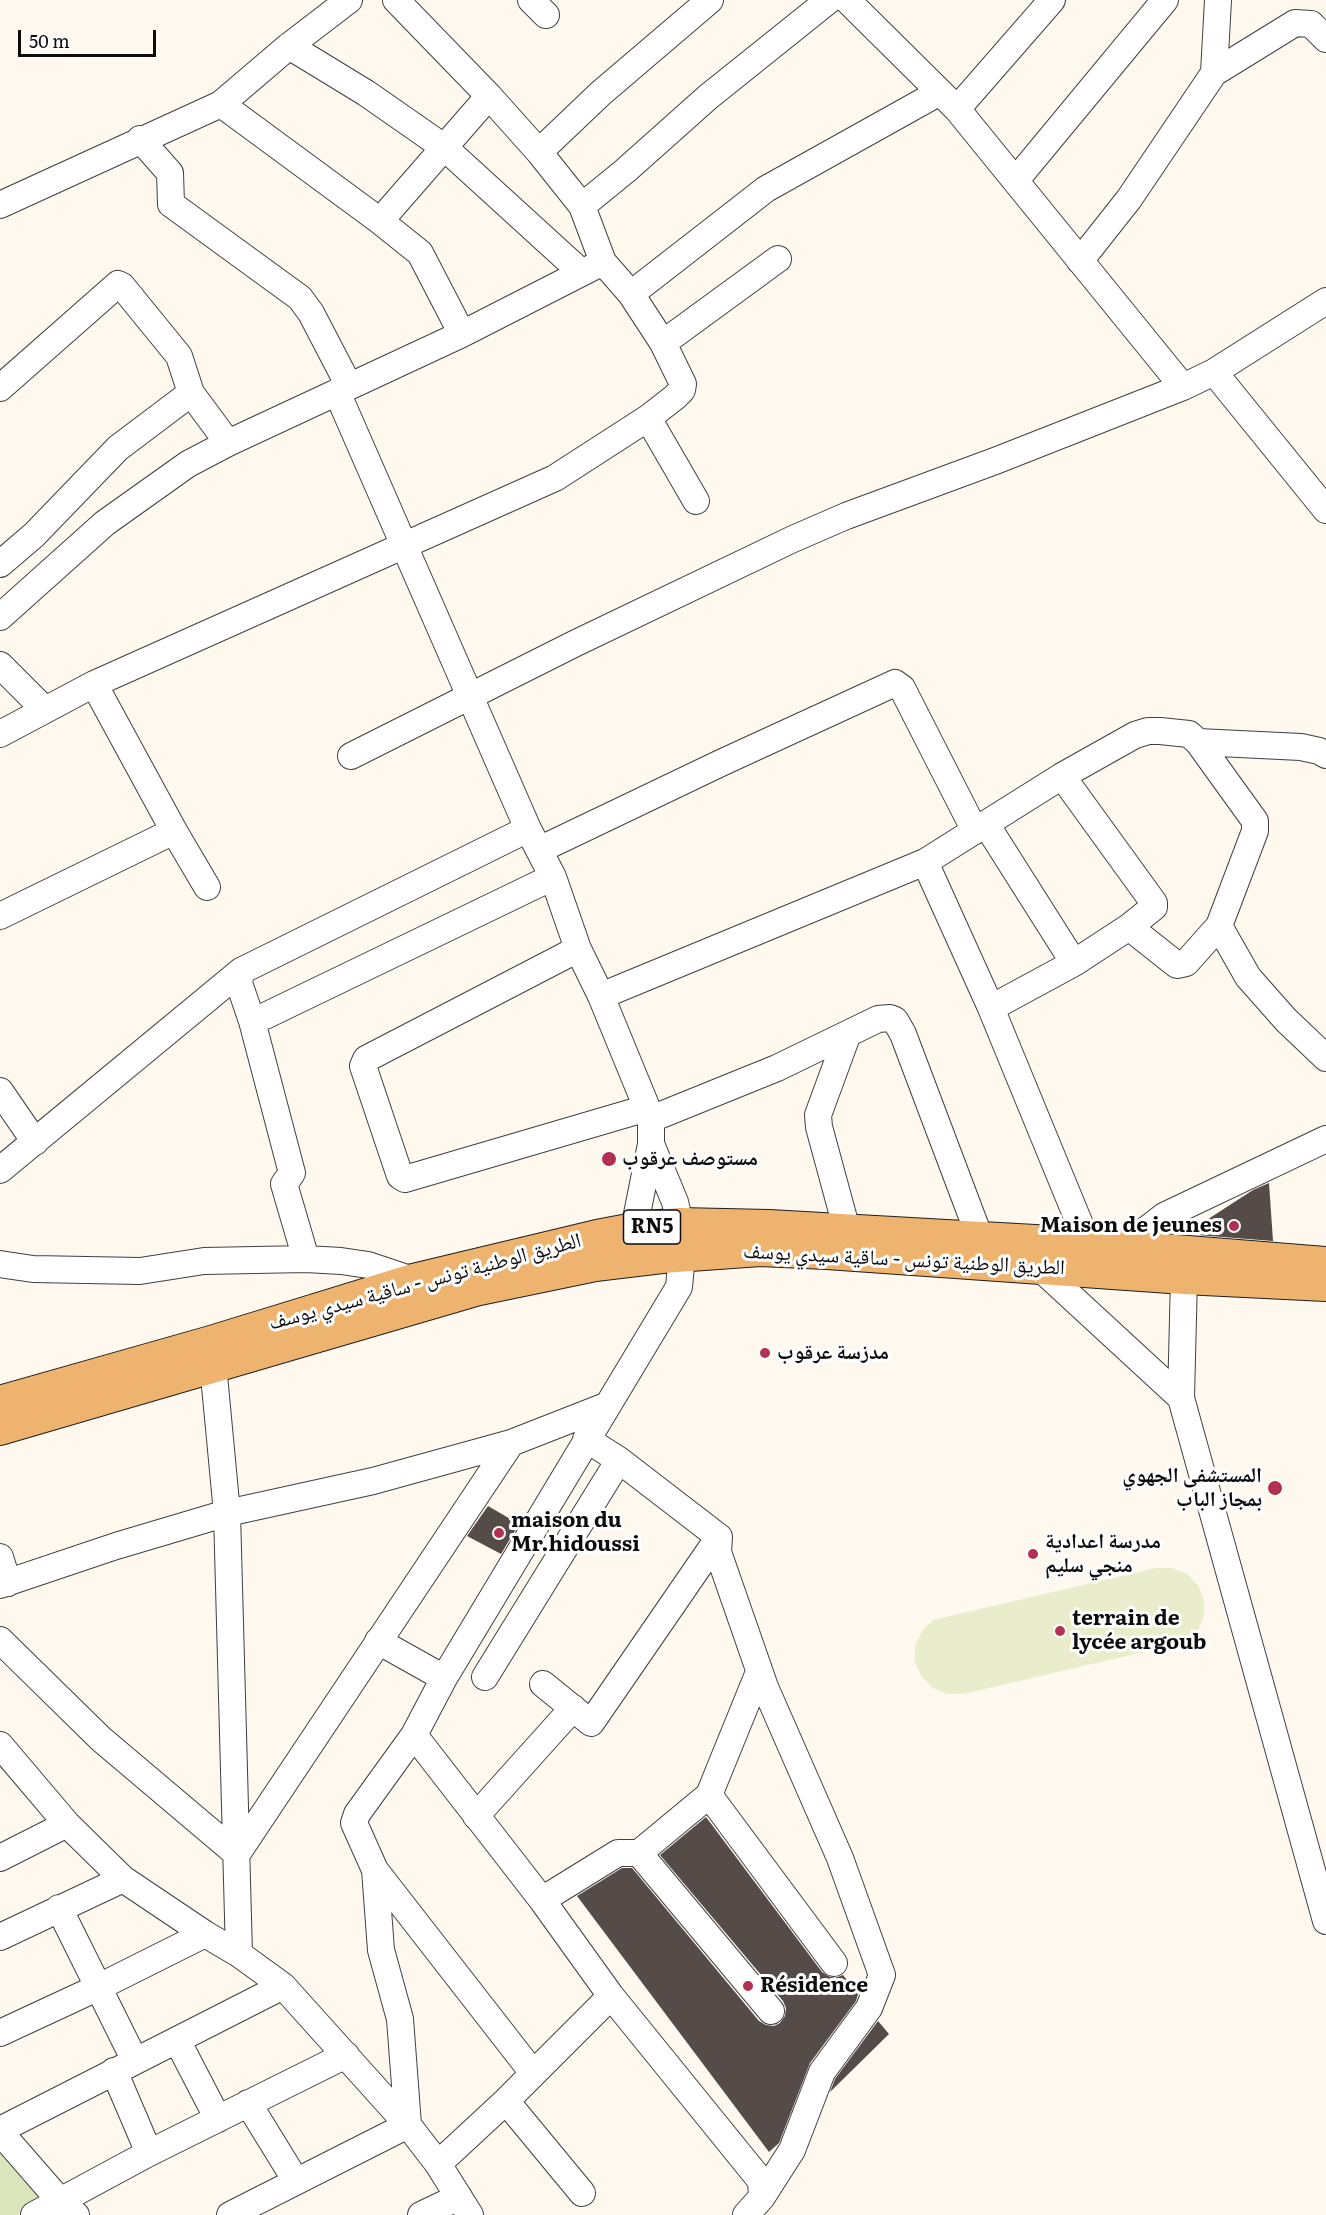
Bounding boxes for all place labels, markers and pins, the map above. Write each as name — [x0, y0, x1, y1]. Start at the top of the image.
place label: مستوصف عرقوب — [622, 1146, 758, 1172]
marker: مستوصف عرقوب — [600, 1150, 618, 1168]
place label: Maison de jeunes — [1040, 1213, 1222, 1239]
marker: Maison de jeunes — [1227, 1219, 1241, 1233]
place label: مدزسة عرقوب — [777, 1340, 889, 1366]
marker: مدزسة عرقوب — [758, 1346, 772, 1360]
place label: المستشفى الجهوي بمجاز الباب — [1122, 1463, 1262, 1513]
marker: المستشفى الجهوي بمجاز الباب — [1266, 1479, 1284, 1497]
place label: maison du Mr.hidoussi — [511, 1508, 640, 1558]
marker: maison du Mr.hidoussi — [492, 1526, 506, 1540]
place label: مدرسة اعدادية منجي سليم — [1045, 1529, 1161, 1579]
marker: مدرسة اعدادية منجي سليم — [1026, 1547, 1040, 1561]
place label: terrain de lycée argoub — [1072, 1606, 1206, 1656]
marker: terrain de lycée argoub — [1053, 1624, 1067, 1638]
place label: Résidence — [760, 1973, 868, 1999]
marker: Résidence — [741, 1979, 755, 1993]

